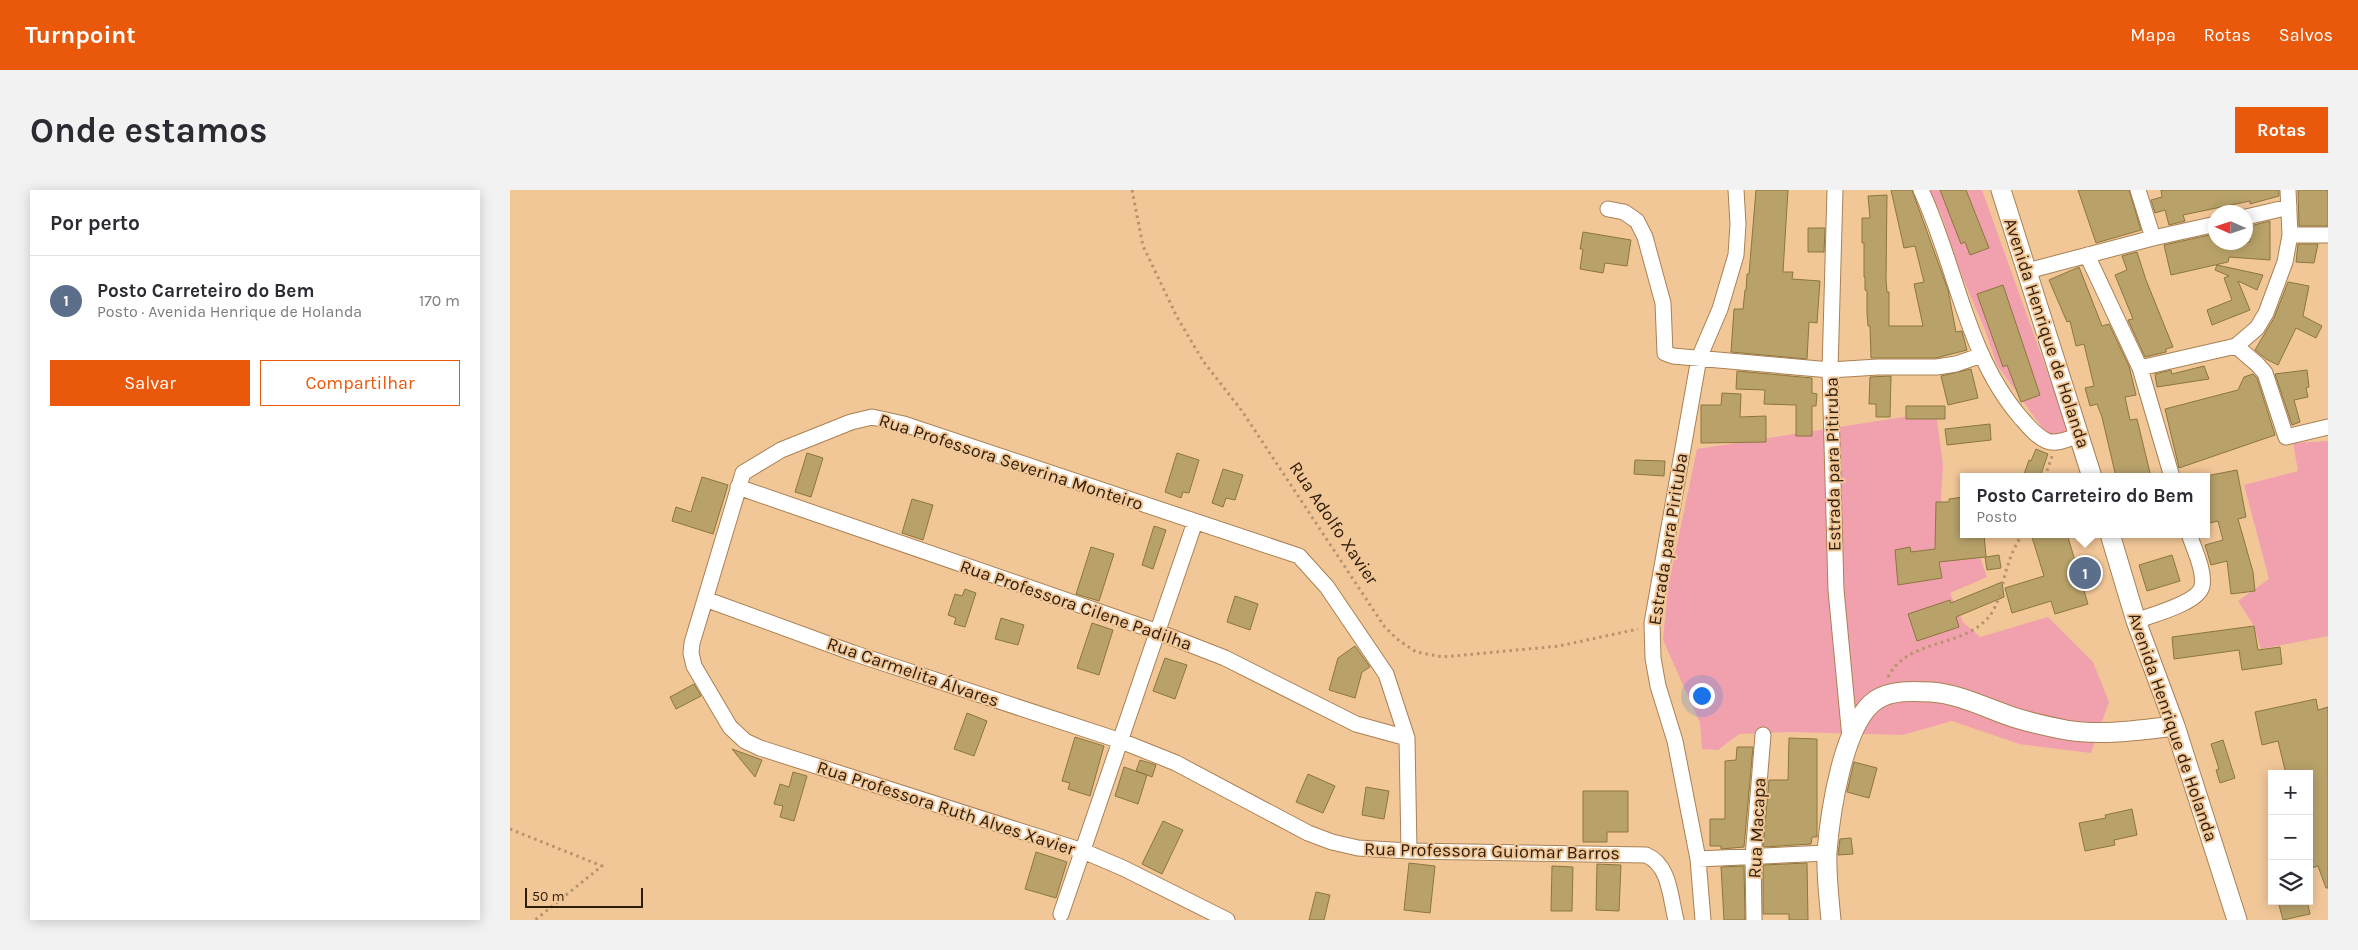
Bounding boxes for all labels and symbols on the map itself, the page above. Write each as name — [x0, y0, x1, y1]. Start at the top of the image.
north arrow — [2208, 205, 2253, 250]
street label: Avenida Henrique de Holanda — [1999, 215, 2095, 451]
street label: Estrada para Pitiruba — [1820, 377, 1846, 551]
street label: Rua Professora Severina Monteiro — [876, 409, 1146, 515]
street label: Estrada para Pirituba — [1644, 451, 1692, 627]
street label: Rua Adolfo Xavier — [1285, 457, 1384, 589]
pin: 1 — [2069, 554, 2101, 592]
street label: Rua Professora Cilene Padilha — [957, 555, 1195, 655]
street label: Avenida Henrique de Holanda — [2123, 610, 2223, 844]
street label: Rua Carmelita Álvares — [824, 631, 1002, 712]
your location — [1689, 683, 1715, 709]
street label: Rua Professora Ruth Alves Xavier — [814, 756, 1078, 860]
street label: Rua Macapa — [1743, 777, 1771, 879]
street label: Rua Professora Guiomar Barros — [1364, 838, 1620, 864]
scale bar — [525, 885, 642, 908]

